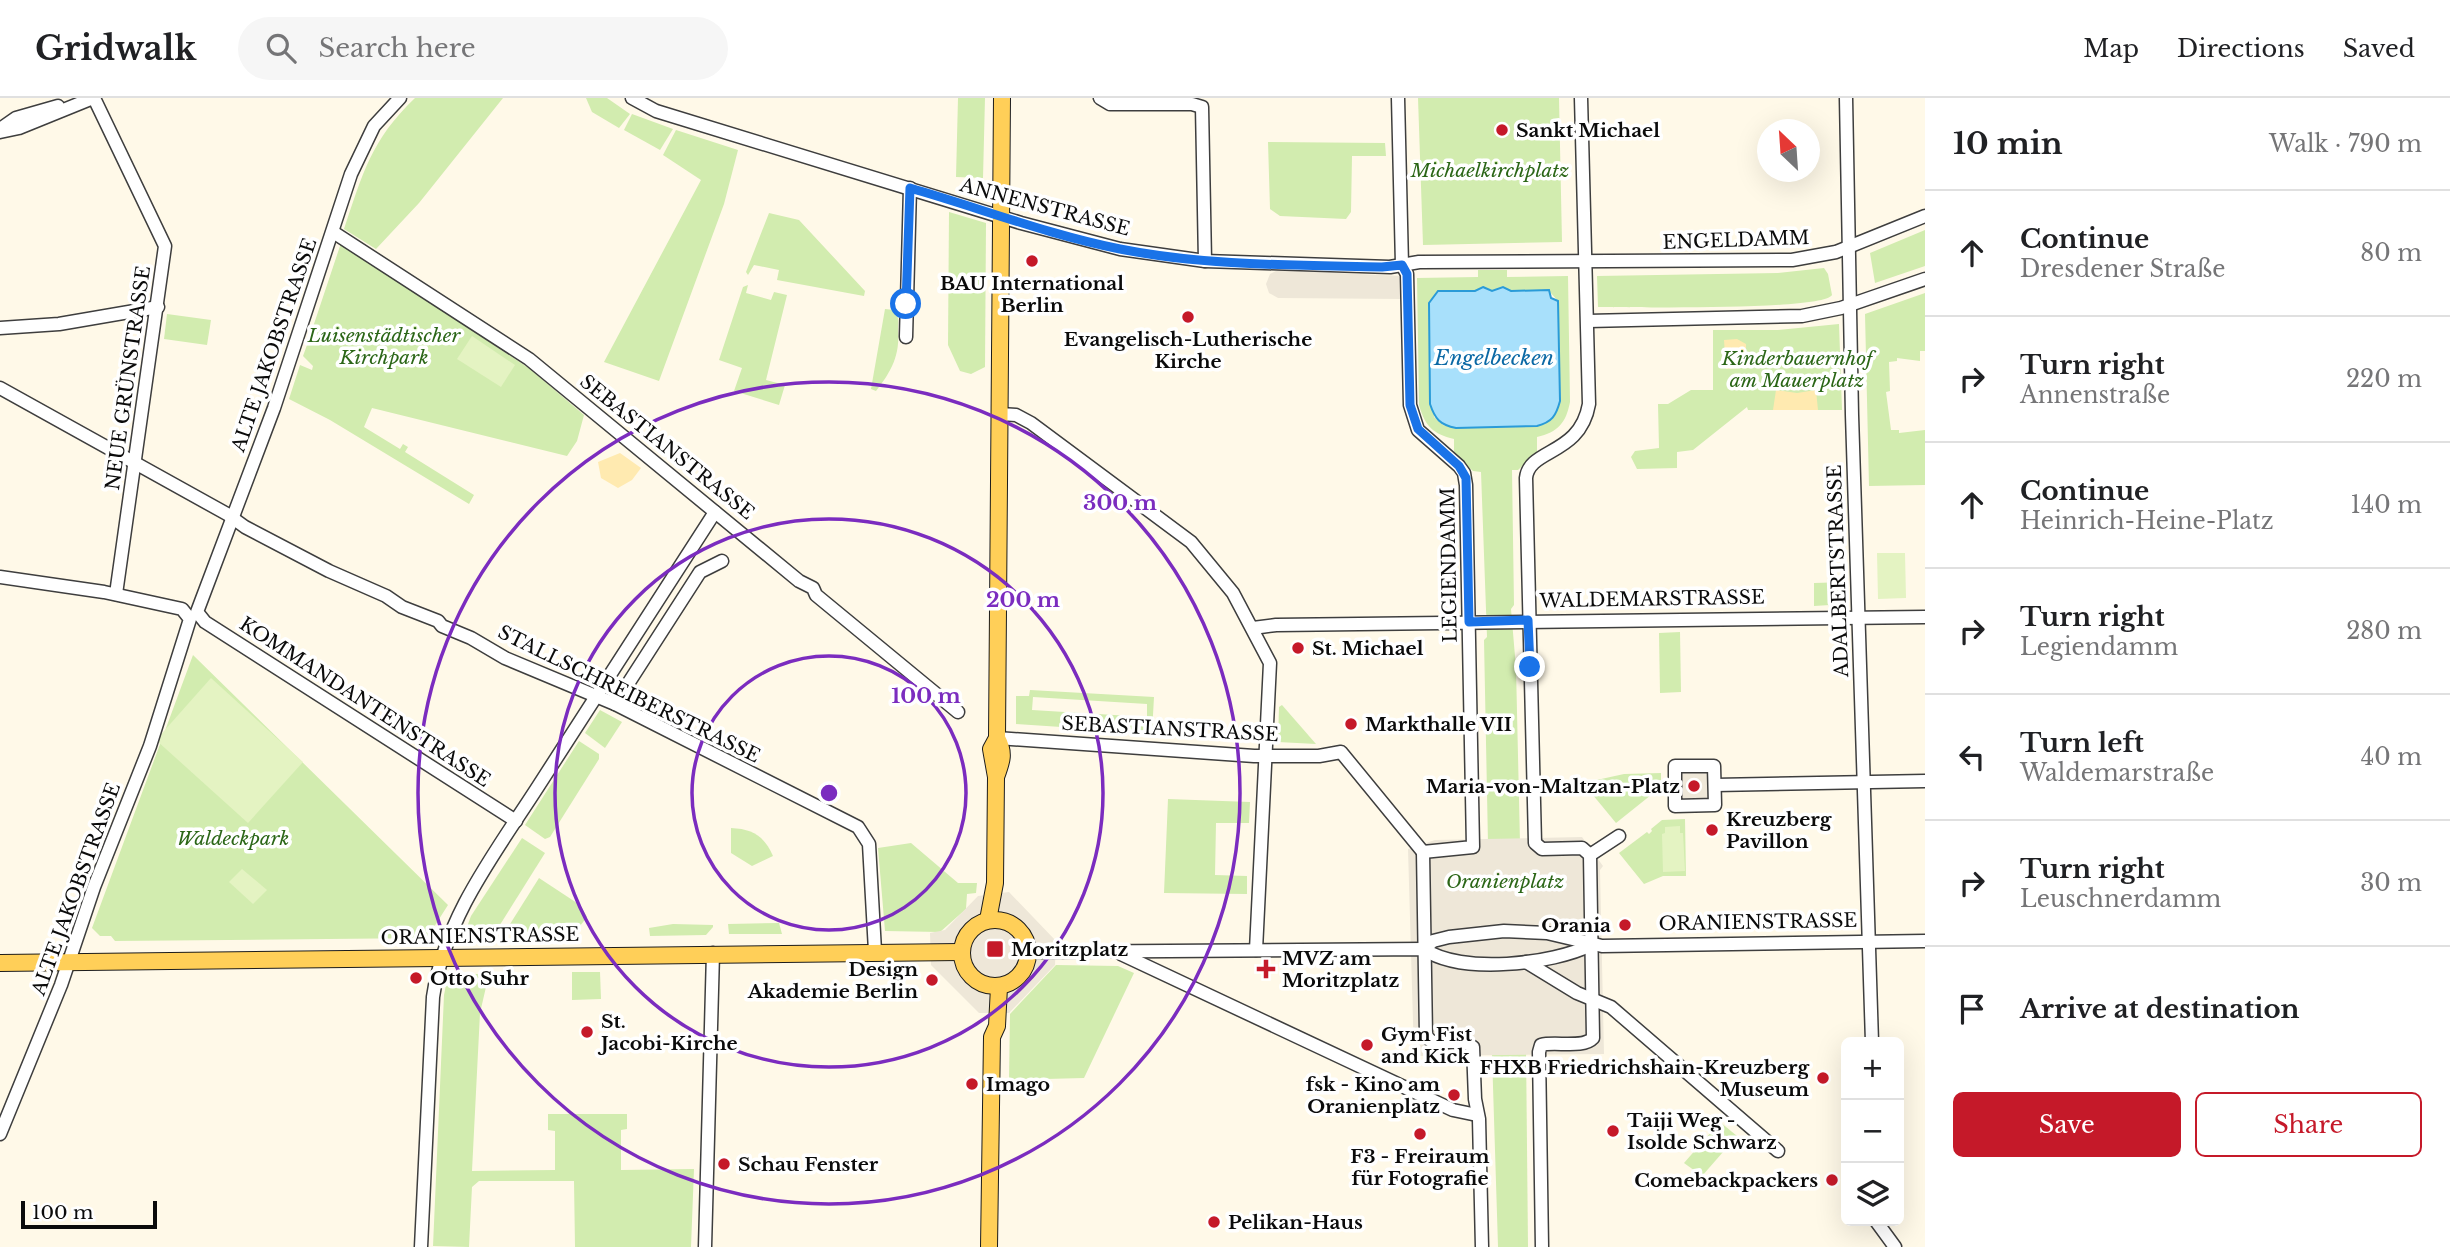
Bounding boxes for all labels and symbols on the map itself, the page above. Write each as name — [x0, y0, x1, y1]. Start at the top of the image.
place label: Sankt Michael — [1516, 119, 1660, 142]
north arrow — [1757, 119, 1820, 182]
marker: Sankt Michael — [1494, 122, 1510, 138]
park label: Michaelkirchplatz — [1410, 159, 1569, 182]
street label: ANNENSTRASSE — [956, 173, 1133, 241]
street label: ENGELDAMM — [1662, 226, 1810, 254]
street label: ALTE JAKOBSTRASSE — [226, 235, 321, 456]
marker: BAU International Berlin — [1024, 253, 1040, 269]
street label: NEUE GRÜNSTRASSE — [101, 264, 155, 492]
place label: BAU International Berlin — [940, 272, 1124, 317]
route start — [890, 288, 921, 319]
marker: Evangelisch-Lutherische Kirche — [1180, 309, 1196, 325]
park label: Luisenstädtischer Kirchpark — [307, 324, 461, 369]
place label: Evangelisch-Lutherische Kirche — [1064, 328, 1312, 373]
water label: Engelbecken — [1433, 345, 1554, 371]
park label: Kinderbauernhof am Mauerplatz — [1721, 347, 1877, 392]
street label: SEBASTIANSTRASSE — [575, 370, 759, 524]
street label: ADALBERTSTRASSE — [1823, 464, 1853, 679]
street label: LEGIENDAMM — [1436, 487, 1462, 643]
text: 300 m — [1083, 490, 1157, 516]
street label: WALDEMARSTRASSE — [1538, 586, 1765, 612]
text: 200 m — [986, 587, 1060, 613]
street label: KOMMANDANTENSTRASSE — [235, 612, 495, 792]
street label: STALLSCHREIBERSTRASSE — [494, 620, 764, 768]
place label: St. Michael — [1312, 637, 1424, 660]
marker: St. Michael — [1290, 640, 1306, 656]
route end — [1514, 651, 1545, 682]
text: 100 m — [891, 683, 961, 709]
street label: SEBASTIANSTRASSE — [1061, 712, 1279, 746]
place label: Markthalle VII — [1365, 713, 1512, 736]
marker: Markthalle VII — [1343, 716, 1359, 732]
place label: Maria-von-Maltzan-Platz — [1426, 775, 1680, 798]
marker: Maria-von-Maltzan-Platz — [1686, 778, 1702, 794]
street label: ALTE JAKOBSTRASSE — [26, 780, 125, 999]
centre of rings — [817, 781, 841, 805]
place label: Kreuzberg Pavillon — [1726, 808, 1833, 853]
marker: Kreuzberg Pavillon — [1704, 822, 1720, 838]
park label: Waldeckpark — [177, 827, 289, 850]
park label: Oranienplatz — [1446, 870, 1564, 893]
street label: ORANIENSTRASSE — [1659, 909, 1857, 935]
place label: Orania — [1541, 914, 1611, 937]
marker: Orania — [1617, 917, 1633, 933]
street label: ORANIENSTRASSE — [381, 923, 579, 949]
place label: Moritzplatz — [1011, 938, 1128, 961]
marker: Moritzplatz — [985, 939, 1005, 959]
place label: MVZ am Moritzplatz — [1282, 947, 1399, 992]
place label: Design Akademie Berlin — [747, 958, 918, 1003]
marker: MVZ am Moritzplatz — [1256, 959, 1276, 979]
place label: Otto Suhr — [430, 967, 530, 990]
marker: Otto Suhr — [408, 970, 424, 986]
marker: Design Akademie Berlin — [924, 972, 940, 988]
place label: St. Jacobi-Kirche — [597, 1010, 738, 1055]
place label: Gym Fist and Kick — [1381, 1023, 1473, 1068]
marker: St. Jacobi-Kirche — [579, 1024, 595, 1040]
marker: Gym Fist and Kick — [1359, 1037, 1375, 1053]
place label: FHXB Friedrichshain-Kreuzberg Museum — [1480, 1056, 1810, 1101]
marker: FHXB Friedrichshain-Kreuzberg Museum — [1815, 1070, 1831, 1086]
place label: Imago — [986, 1073, 1050, 1096]
place label: fsk - Kino am Oranienplatz — [1306, 1073, 1440, 1118]
marker: Imago — [964, 1076, 980, 1092]
marker: fsk - Kino am Oranienplatz — [1446, 1087, 1462, 1103]
place label: Taiji Weg - Isolde Schwarz — [1627, 1109, 1777, 1154]
marker: Taiji Weg - Isolde Schwarz — [1605, 1123, 1621, 1139]
marker: F3 - Freiraum für Fotografie — [1412, 1126, 1428, 1142]
place label: F3 - Freiraum für Fotografie — [1350, 1145, 1490, 1190]
place label: Schau Fenster — [738, 1153, 879, 1176]
marker: Schau Fenster — [716, 1156, 732, 1172]
place label: Comebackpackers — [1634, 1169, 1818, 1192]
marker: Comebackpackers — [1824, 1172, 1840, 1188]
scale bar — [21, 1198, 158, 1230]
place label: Pelikan-Haus — [1228, 1211, 1363, 1234]
marker: Pelikan-Haus — [1206, 1214, 1222, 1230]

